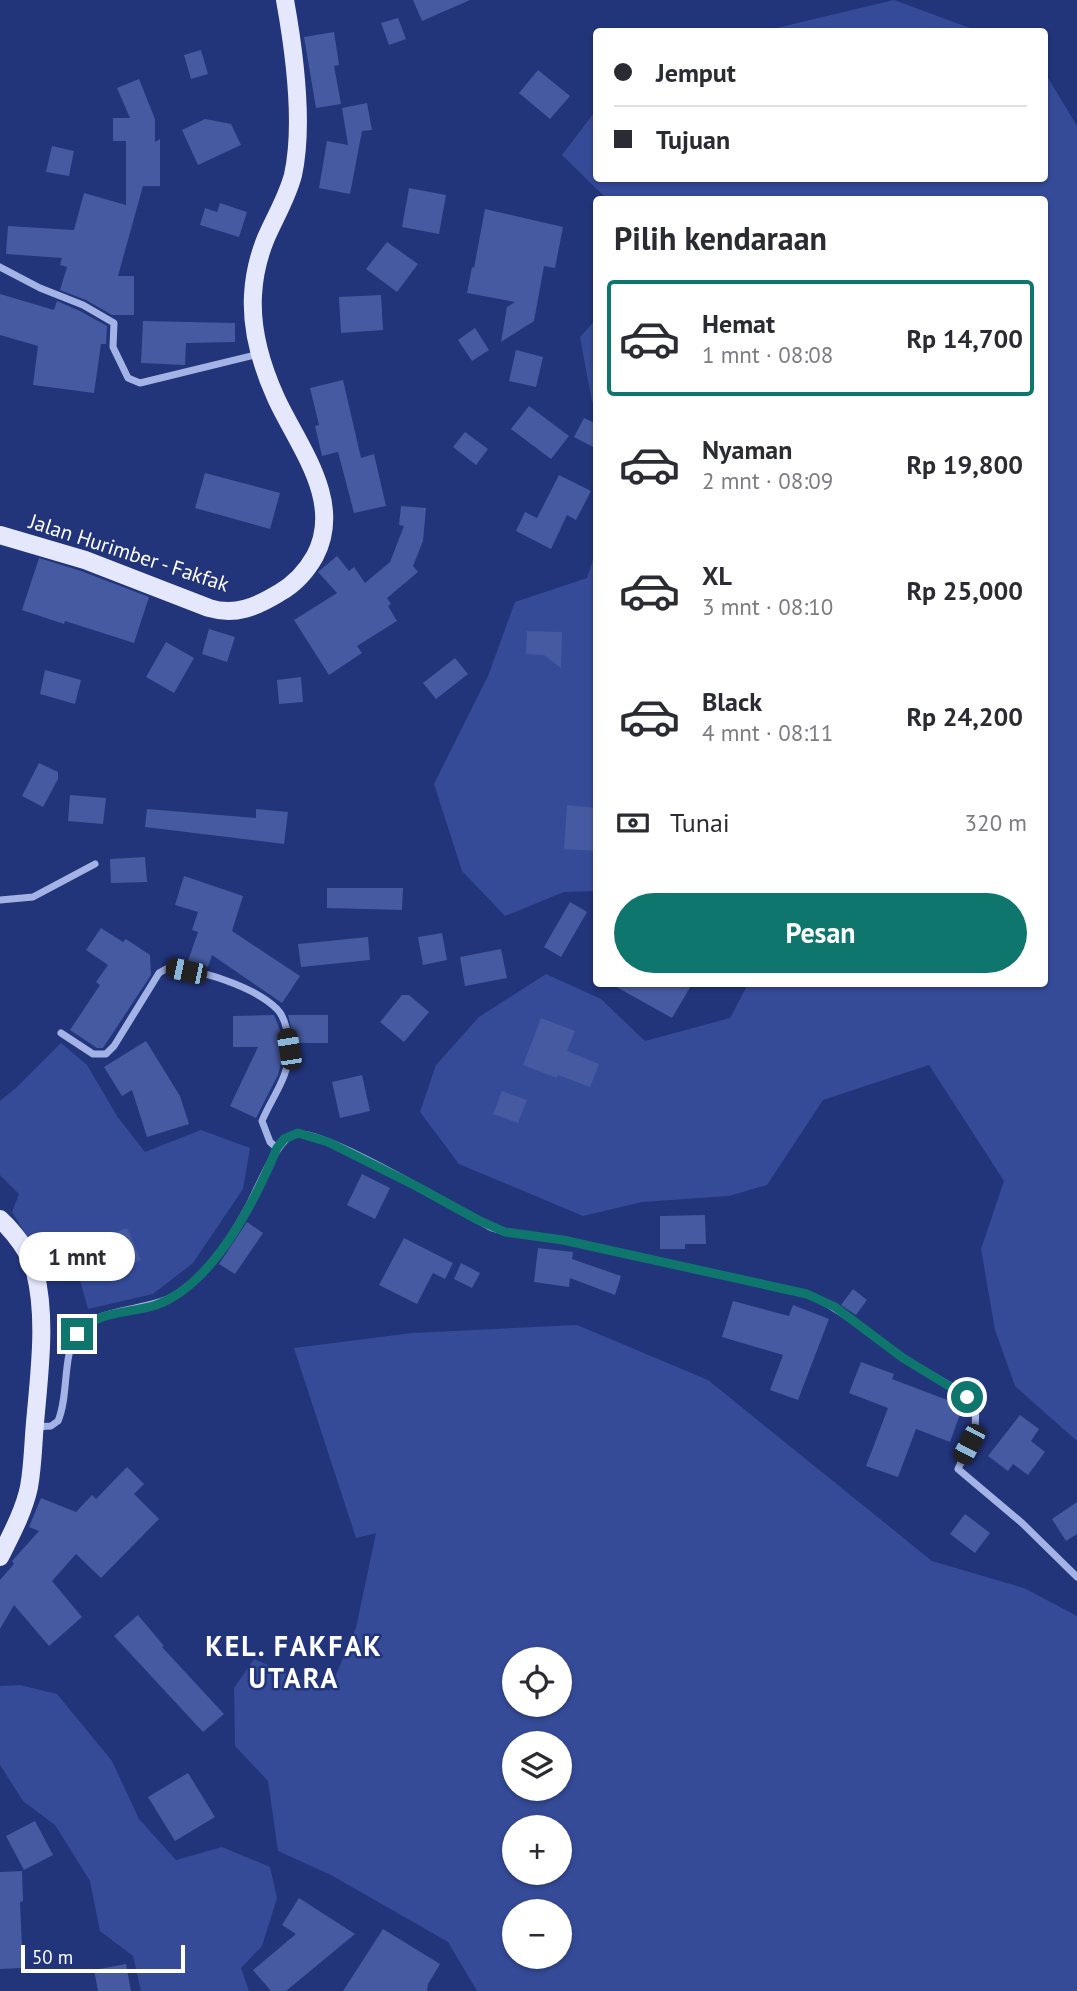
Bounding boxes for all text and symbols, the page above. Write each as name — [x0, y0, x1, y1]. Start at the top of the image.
text: Jemput — [656, 56, 736, 89]
text: Tujuan — [656, 123, 730, 156]
text: Pilih kendaraan — [614, 217, 827, 259]
icon: car — [618, 307, 681, 370]
text: Hemat — [702, 307, 775, 340]
text: Rp 14,700 — [906, 322, 1023, 355]
text: 1 mnt · 08:08 — [702, 340, 833, 369]
icon: car — [618, 433, 681, 496]
text: Nyaman — [702, 433, 792, 466]
text: Rp 19,800 — [906, 448, 1023, 481]
text: 2 mnt · 08:09 — [702, 466, 833, 495]
street label: Jalan Hurimber - Fakfak — [25, 507, 232, 598]
icon: car — [618, 559, 681, 622]
text: XL — [702, 559, 732, 592]
text: Rp 25,000 — [906, 574, 1023, 607]
text: 3 mnt · 08:10 — [702, 592, 833, 621]
icon: car — [618, 685, 681, 748]
text: Black — [702, 685, 762, 718]
text: Rp 24,200 — [906, 700, 1023, 733]
text: 4 mnt · 08:11 — [702, 718, 833, 747]
icon: cash — [614, 804, 652, 842]
text: Tunai — [670, 806, 730, 839]
text: 320 m — [965, 808, 1027, 837]
button: Pesan — [614, 893, 1027, 973]
car — [164, 956, 209, 986]
car — [276, 1027, 303, 1071]
callout: 1 mnt — [19, 1232, 135, 1282]
text: 1 mnt — [48, 1242, 106, 1271]
route end — [61, 1318, 93, 1350]
route start — [951, 1381, 983, 1413]
car — [950, 1421, 989, 1467]
district label: KEL. FAKFAK UTARA — [205, 1627, 383, 1696]
map controls — [502, 1647, 572, 1969]
button: locate — [502, 1647, 572, 1717]
button: layers — [502, 1731, 572, 1801]
button: + — [502, 1815, 572, 1885]
button: − — [502, 1899, 572, 1969]
scale bar — [21, 1942, 186, 1974]
text: 50 m — [32, 1945, 73, 1969]

